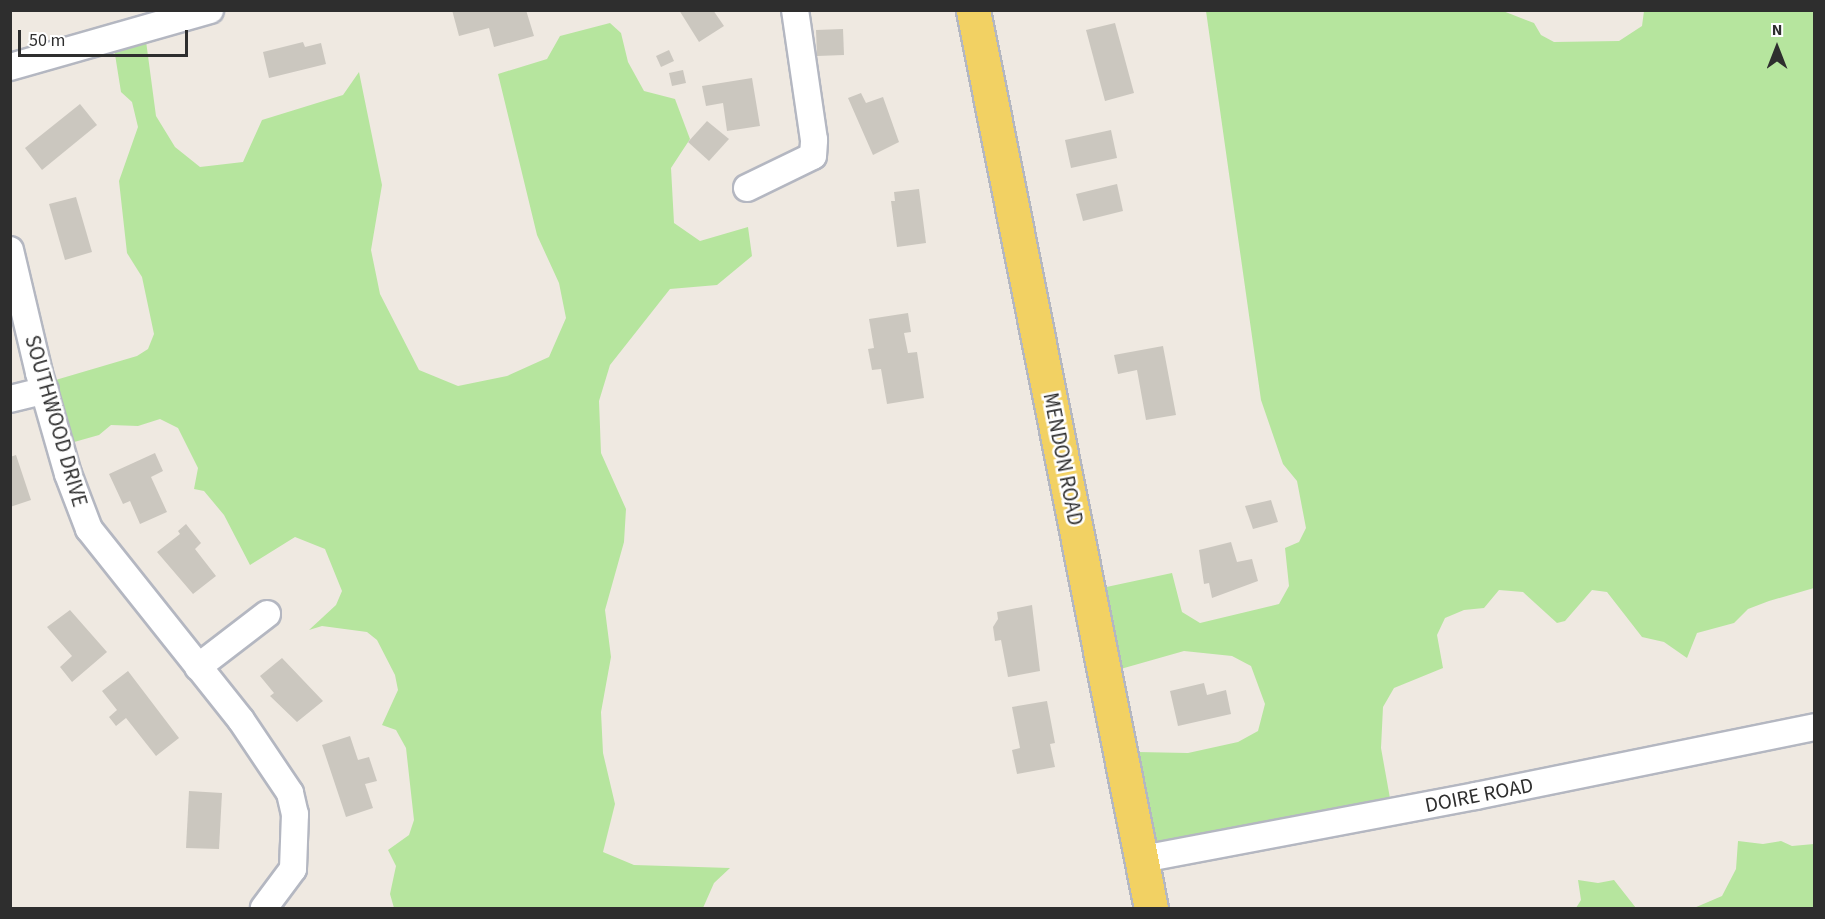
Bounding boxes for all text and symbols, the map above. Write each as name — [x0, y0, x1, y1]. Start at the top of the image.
scale bar — [21, 18, 190, 56]
north arrow — [1747, 18, 1807, 78]
text: N — [1772, 19, 1782, 41]
text: 50 m — [29, 28, 65, 53]
street label: SOUTHWOOD DRIVE — [19, 332, 93, 510]
street label: MENDON ROAD — [1038, 391, 1088, 527]
street label: DOIRE ROAD — [1423, 772, 1535, 818]

